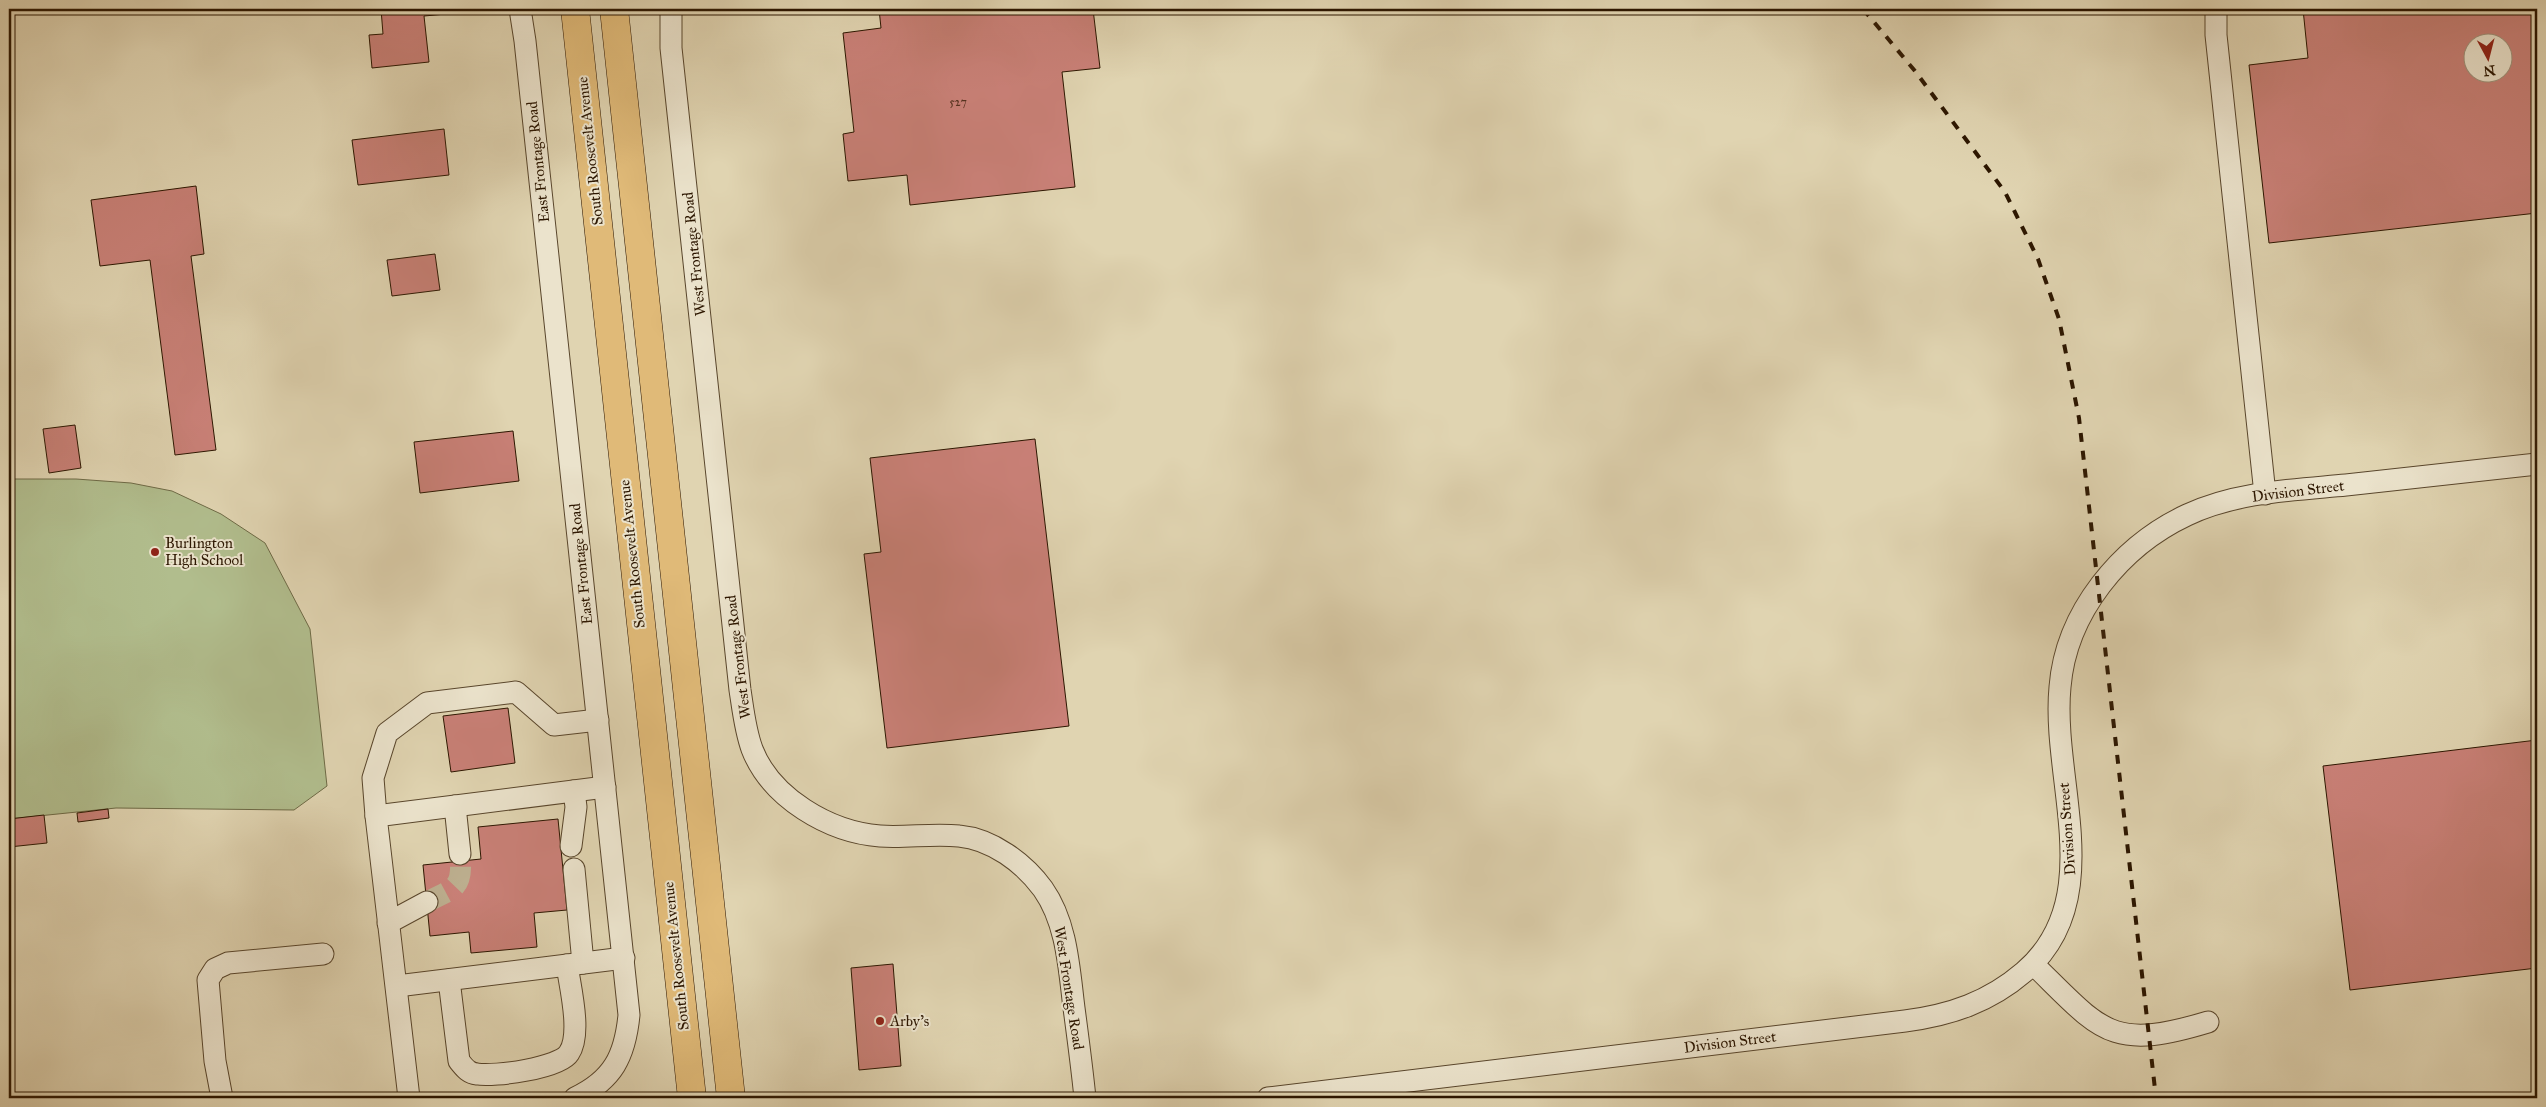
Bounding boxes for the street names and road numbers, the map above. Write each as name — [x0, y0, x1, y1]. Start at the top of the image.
street label: South Roosevelt Avenue — [573, 76, 607, 226]
street label: East Frontage Road — [523, 100, 553, 224]
street label: West Frontage Road — [678, 191, 709, 317]
street label: Division Street — [2251, 476, 2346, 506]
street label: South Roosevelt Avenue — [615, 479, 649, 629]
street label: East Frontage Road — [566, 502, 596, 626]
street label: West Frontage Road — [721, 594, 755, 720]
street label: Division Street — [2055, 781, 2079, 876]
street label: South Roosevelt Avenue — [659, 881, 693, 1031]
street label: West Frontage Road — [1050, 925, 1088, 1051]
street label: Division Street — [1683, 1027, 1778, 1057]

